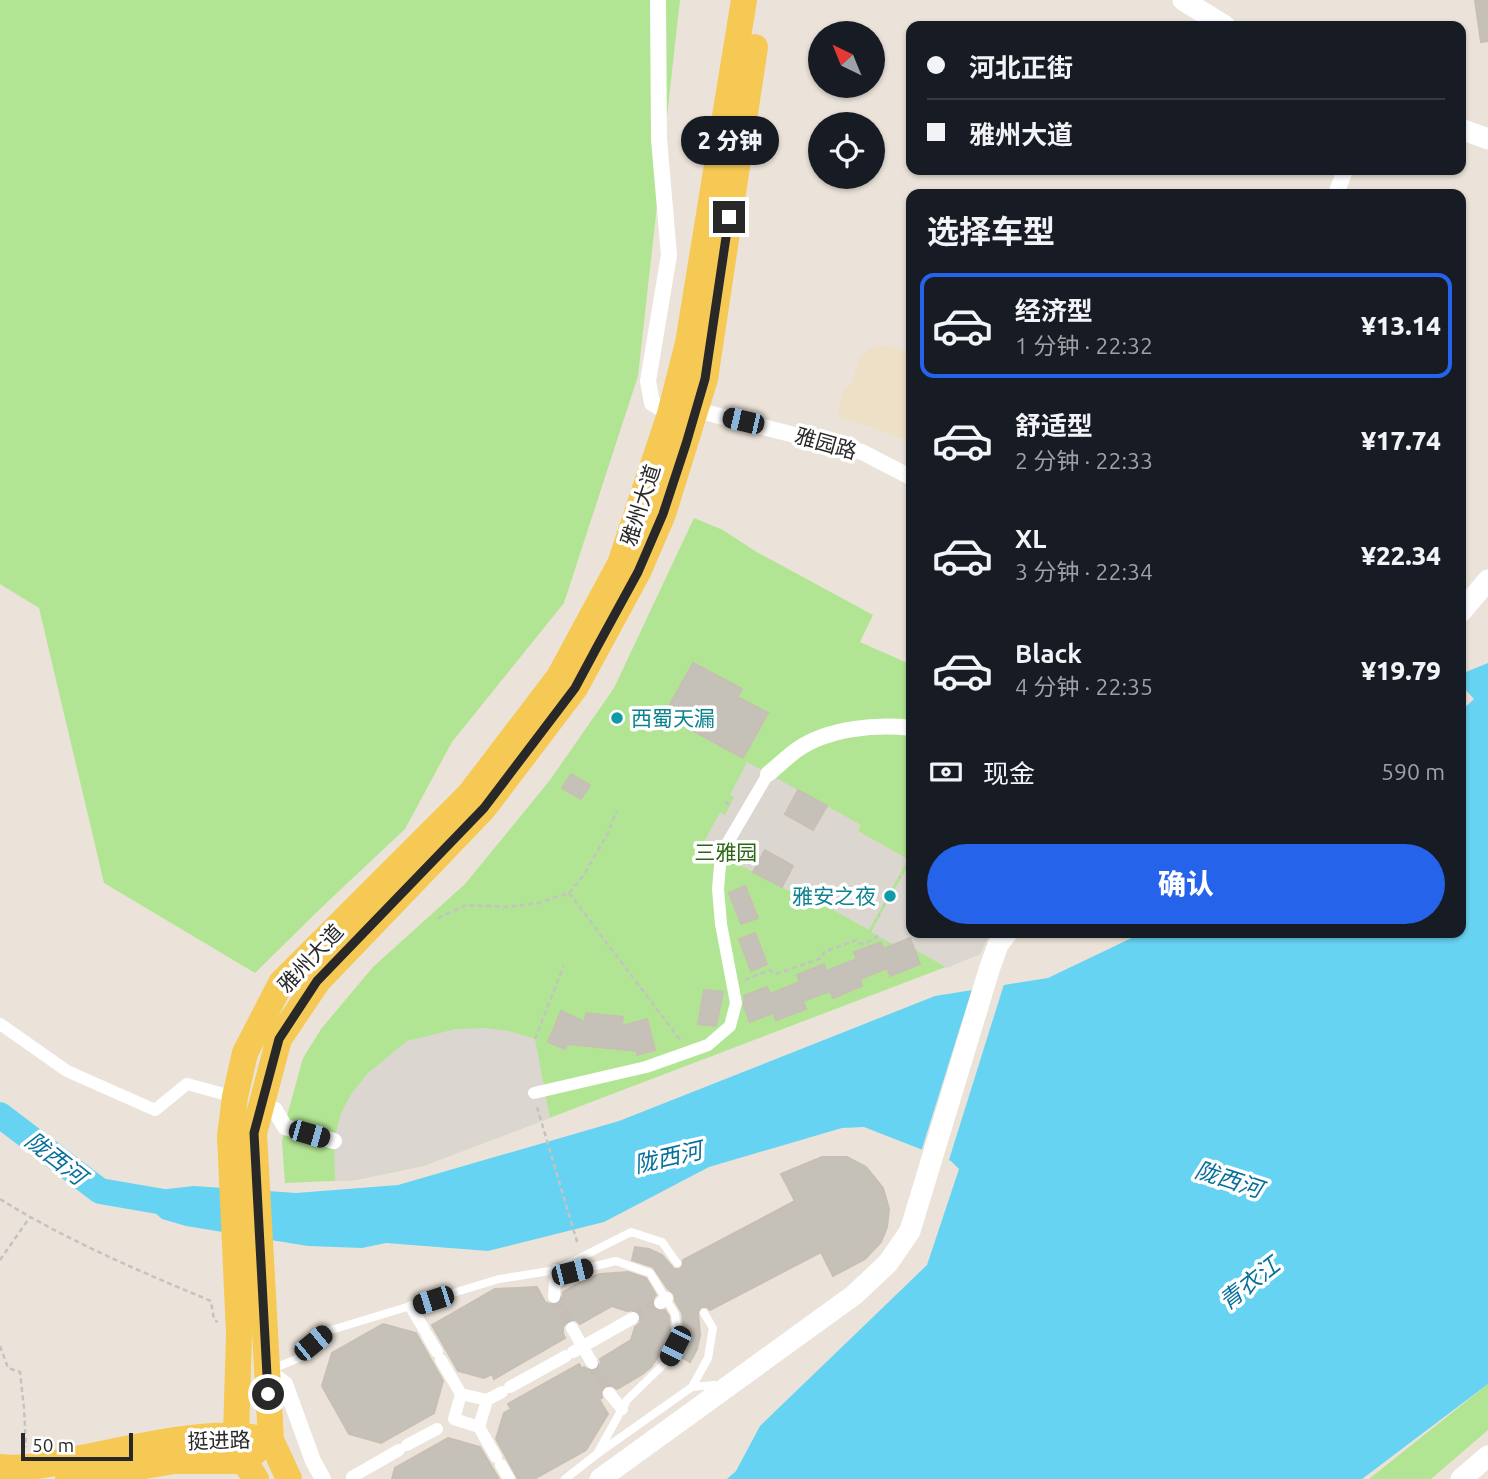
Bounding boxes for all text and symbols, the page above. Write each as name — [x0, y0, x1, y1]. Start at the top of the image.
north arrow — [808, 21, 886, 98]
map controls — [808, 21, 885, 189]
text: 河北正街 — [969, 53, 1073, 82]
button: locate — [808, 112, 885, 189]
callout: 2 分钟 — [680, 116, 778, 164]
text: 雅州大道 — [969, 120, 1073, 149]
text: 2 分钟 — [698, 128, 762, 153]
route end — [713, 201, 745, 233]
text: 选择车型 — [927, 213, 1055, 249]
icon: car — [931, 294, 994, 357]
text: 经济型 — [1015, 296, 1093, 325]
text: ¥13.14 — [1361, 311, 1441, 340]
text: 1 分钟 · 22:32 — [1015, 333, 1153, 358]
car — [721, 406, 766, 436]
icon: car — [931, 409, 994, 472]
text: 舒适型 — [1015, 411, 1093, 440]
street label: 雅园路 — [792, 423, 860, 463]
text: ¥17.74 — [1361, 426, 1441, 455]
text: 2 分钟 · 22:33 — [1015, 448, 1153, 473]
street label: 雅州大道 — [616, 461, 664, 549]
icon: car — [931, 524, 994, 587]
text: XL — [1015, 524, 1046, 553]
text: ¥22.34 — [1361, 541, 1441, 570]
text: 3 分钟 · 22:34 — [1015, 559, 1153, 584]
icon: car — [931, 639, 994, 702]
text: Black — [1015, 639, 1082, 668]
text: ¥19.79 — [1361, 656, 1441, 685]
text: 4 分钟 · 22:35 — [1015, 674, 1153, 699]
place label: 西蜀天漏 — [631, 706, 715, 730]
marker: 西蜀天漏 — [609, 710, 625, 726]
icon: cash — [927, 753, 965, 791]
text: 现金 — [983, 759, 1035, 788]
text: 590 m — [1381, 759, 1445, 784]
park label: 三雅园 — [695, 840, 758, 864]
button: 确认 — [927, 844, 1445, 924]
place label: 雅安之夜 — [792, 884, 876, 908]
marker: 雅安之夜 — [882, 888, 898, 904]
street label: 雅州大道 — [273, 919, 347, 997]
car — [286, 1118, 333, 1150]
water label: 陇西河 — [21, 1127, 94, 1192]
water label: 陇西河 — [632, 1136, 708, 1177]
water label: 陇西河 — [1192, 1156, 1269, 1203]
water label: 青衣江 — [1214, 1250, 1286, 1314]
car — [550, 1257, 595, 1287]
car — [410, 1284, 457, 1316]
car — [291, 1322, 336, 1364]
car — [657, 1323, 694, 1369]
route start — [252, 1378, 284, 1410]
street label: 挺进路 — [187, 1427, 251, 1453]
scale bar — [21, 1430, 133, 1462]
text: 50 m — [32, 1434, 74, 1456]

